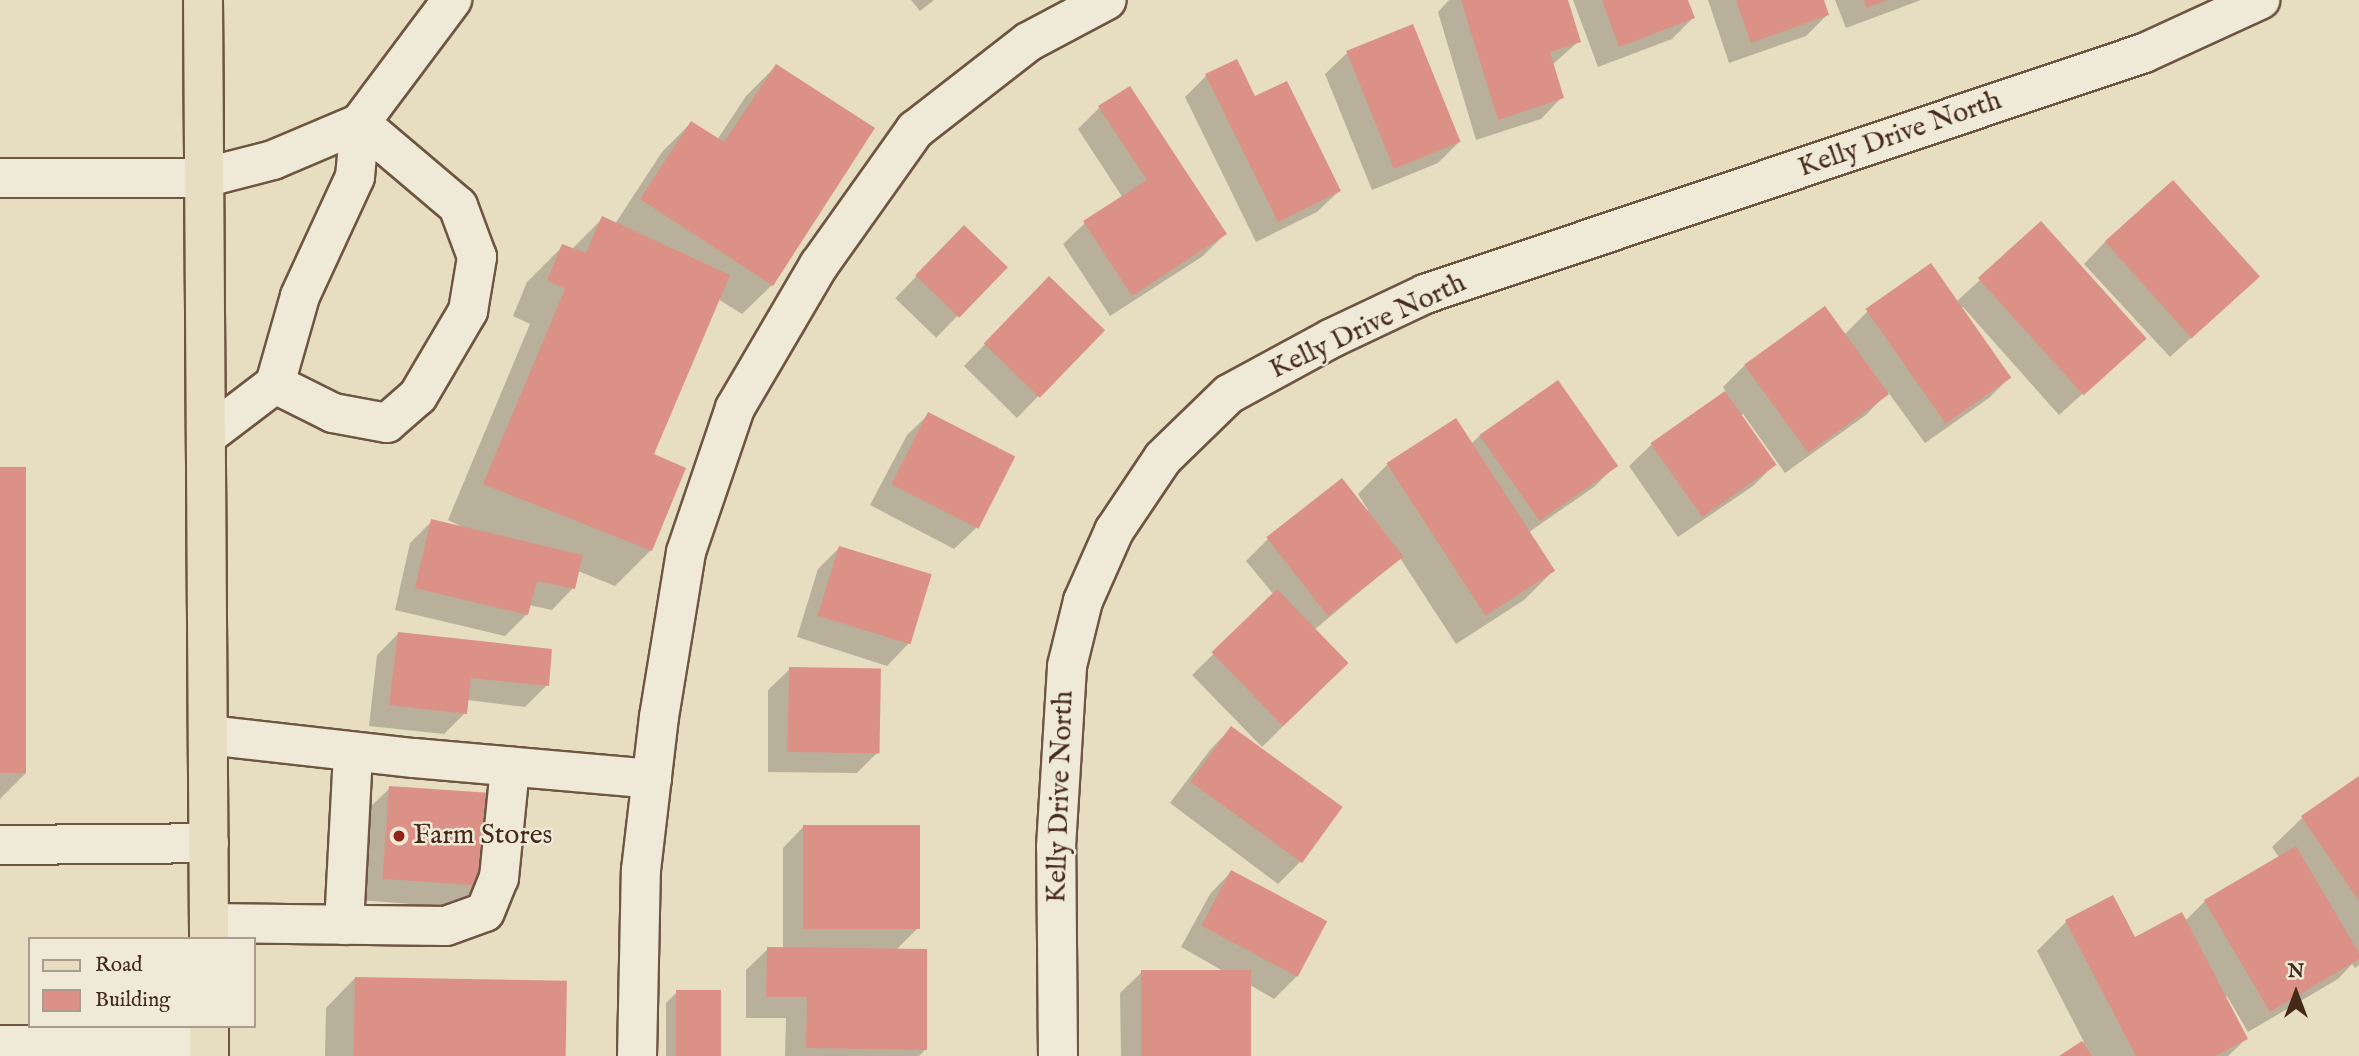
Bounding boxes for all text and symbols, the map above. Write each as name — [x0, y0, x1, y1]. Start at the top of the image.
street label: Kelly Drive North — [1794, 85, 2006, 185]
street label: Kelly Drive North — [1265, 267, 1471, 387]
street label: Kelly Drive North — [1041, 690, 1081, 904]
place label: Farm Stores — [413, 819, 552, 853]
marker: Farm Stores — [391, 828, 407, 844]
legend — [28, 937, 256, 1028]
text: Road — [95, 952, 142, 979]
north arrow — [2261, 958, 2331, 1028]
text: N — [2288, 960, 2304, 984]
text: Building — [95, 987, 170, 1014]

